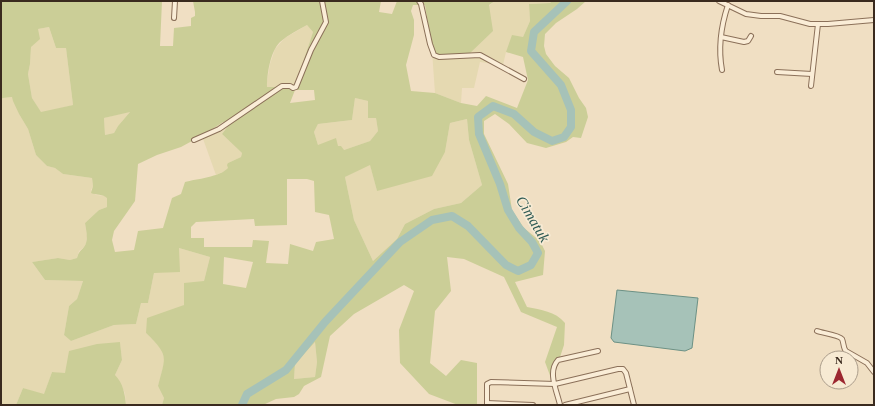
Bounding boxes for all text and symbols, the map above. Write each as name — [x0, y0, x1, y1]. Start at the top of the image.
water label: Cimatuk — [513, 193, 553, 245]
north arrow — [819, 350, 859, 390]
text: N — [835, 354, 843, 366]

